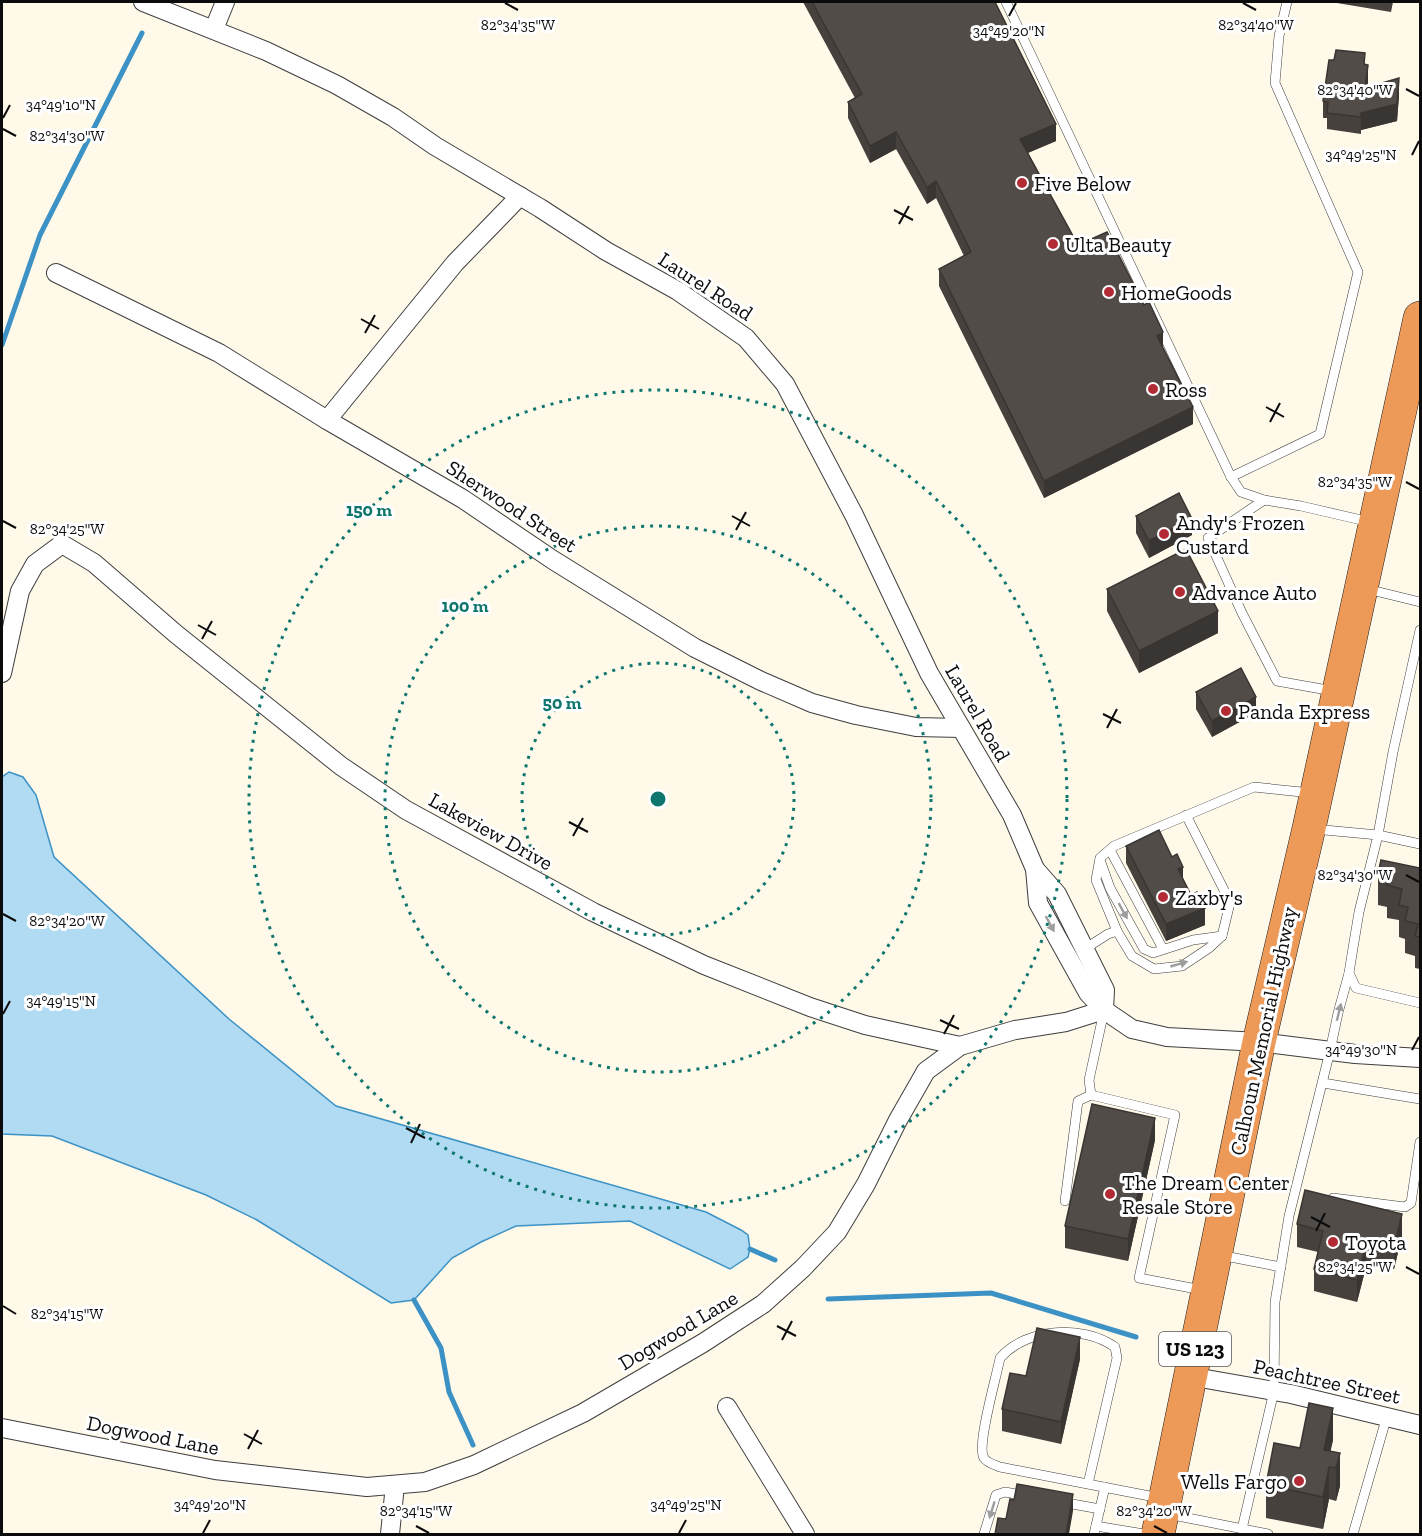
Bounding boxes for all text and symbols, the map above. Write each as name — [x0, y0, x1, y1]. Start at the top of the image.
text: 82°34'35"W — [481, 16, 555, 34]
text: 82°34'40"W — [1218, 16, 1294, 34]
text: 34°49'20"N — [973, 22, 1045, 40]
text: 82°34'40"W — [1317, 81, 1393, 99]
text: 34°49'10"N — [26, 96, 96, 114]
text: 82°34'30"W — [29, 127, 105, 145]
text: 34°49'25"N — [1325, 146, 1397, 164]
place label: Five Below — [1034, 171, 1131, 196]
marker: Five Below — [1015, 176, 1029, 190]
place label: Ulta Beauty — [1065, 232, 1172, 257]
marker: Ulta Beauty — [1046, 237, 1060, 251]
street label: Laurel Road — [654, 246, 758, 326]
place label: HomeGoods — [1121, 280, 1232, 305]
marker: HomeGoods — [1102, 285, 1116, 299]
place label: Ross — [1165, 377, 1207, 402]
marker: Ross — [1146, 382, 1160, 396]
street label: Sherwood Street — [442, 454, 582, 558]
text: 82°34'35"W — [1318, 473, 1392, 491]
text: 150 m — [346, 499, 392, 521]
place label: Andy's Frozen Custard — [1176, 510, 1305, 559]
text: 82°34'25"W — [30, 520, 104, 538]
marker: Andy's Frozen Custard — [1157, 527, 1171, 541]
place label: Advance Auto — [1192, 580, 1317, 605]
marker: Advance Auto — [1173, 585, 1187, 599]
text: 100 m — [441, 595, 489, 617]
street label: Laurel Road — [940, 660, 1016, 766]
text: 50 m — [543, 692, 582, 714]
place label: Panda Express — [1238, 699, 1370, 724]
marker: Panda Express — [1219, 704, 1233, 718]
street label: Lakeview Drive — [425, 787, 557, 875]
centre of rings — [648, 789, 668, 809]
text: 82°34'30"W — [1317, 866, 1393, 884]
place label: Zaxby's — [1175, 885, 1243, 910]
marker: Zaxby's — [1156, 890, 1170, 904]
one-way arrow — [1118, 903, 1128, 920]
street label: Calhoun Memorial Highway — [1224, 904, 1302, 1158]
text: 82°34'20"W — [29, 912, 105, 930]
one-way arrow — [1045, 916, 1055, 933]
one-way arrow — [1170, 959, 1188, 968]
text: 34°49'15"N — [26, 992, 96, 1010]
one-way arrow — [1334, 1003, 1344, 1021]
text: 34°49'30"N — [1325, 1041, 1397, 1059]
place label: The Dream Center Resale Store — [1122, 1170, 1290, 1219]
marker: The Dream Center Resale Store — [1103, 1187, 1117, 1201]
place label: Toyota — [1345, 1230, 1406, 1255]
marker: Toyota — [1326, 1235, 1340, 1249]
text: 82°34'25"W — [1318, 1258, 1392, 1276]
street label: Dogwood Lane — [614, 1285, 742, 1375]
text: 82°34'15"W — [31, 1305, 103, 1323]
road number: US 123 — [1159, 1332, 1231, 1366]
street label: Peachtree Street — [1251, 1353, 1403, 1409]
street label: Dogwood Lane — [85, 1410, 221, 1460]
place label: Wells Fargo — [1181, 1469, 1287, 1494]
marker: Wells Fargo — [1292, 1474, 1306, 1488]
text: 34°49'20"N — [174, 1496, 246, 1514]
text: 34°49'25"N — [650, 1496, 722, 1514]
one-way arrow — [987, 1501, 996, 1519]
text: 82°34'15"W — [380, 1502, 452, 1520]
text: 82°34'20"W — [1116, 1502, 1192, 1520]

